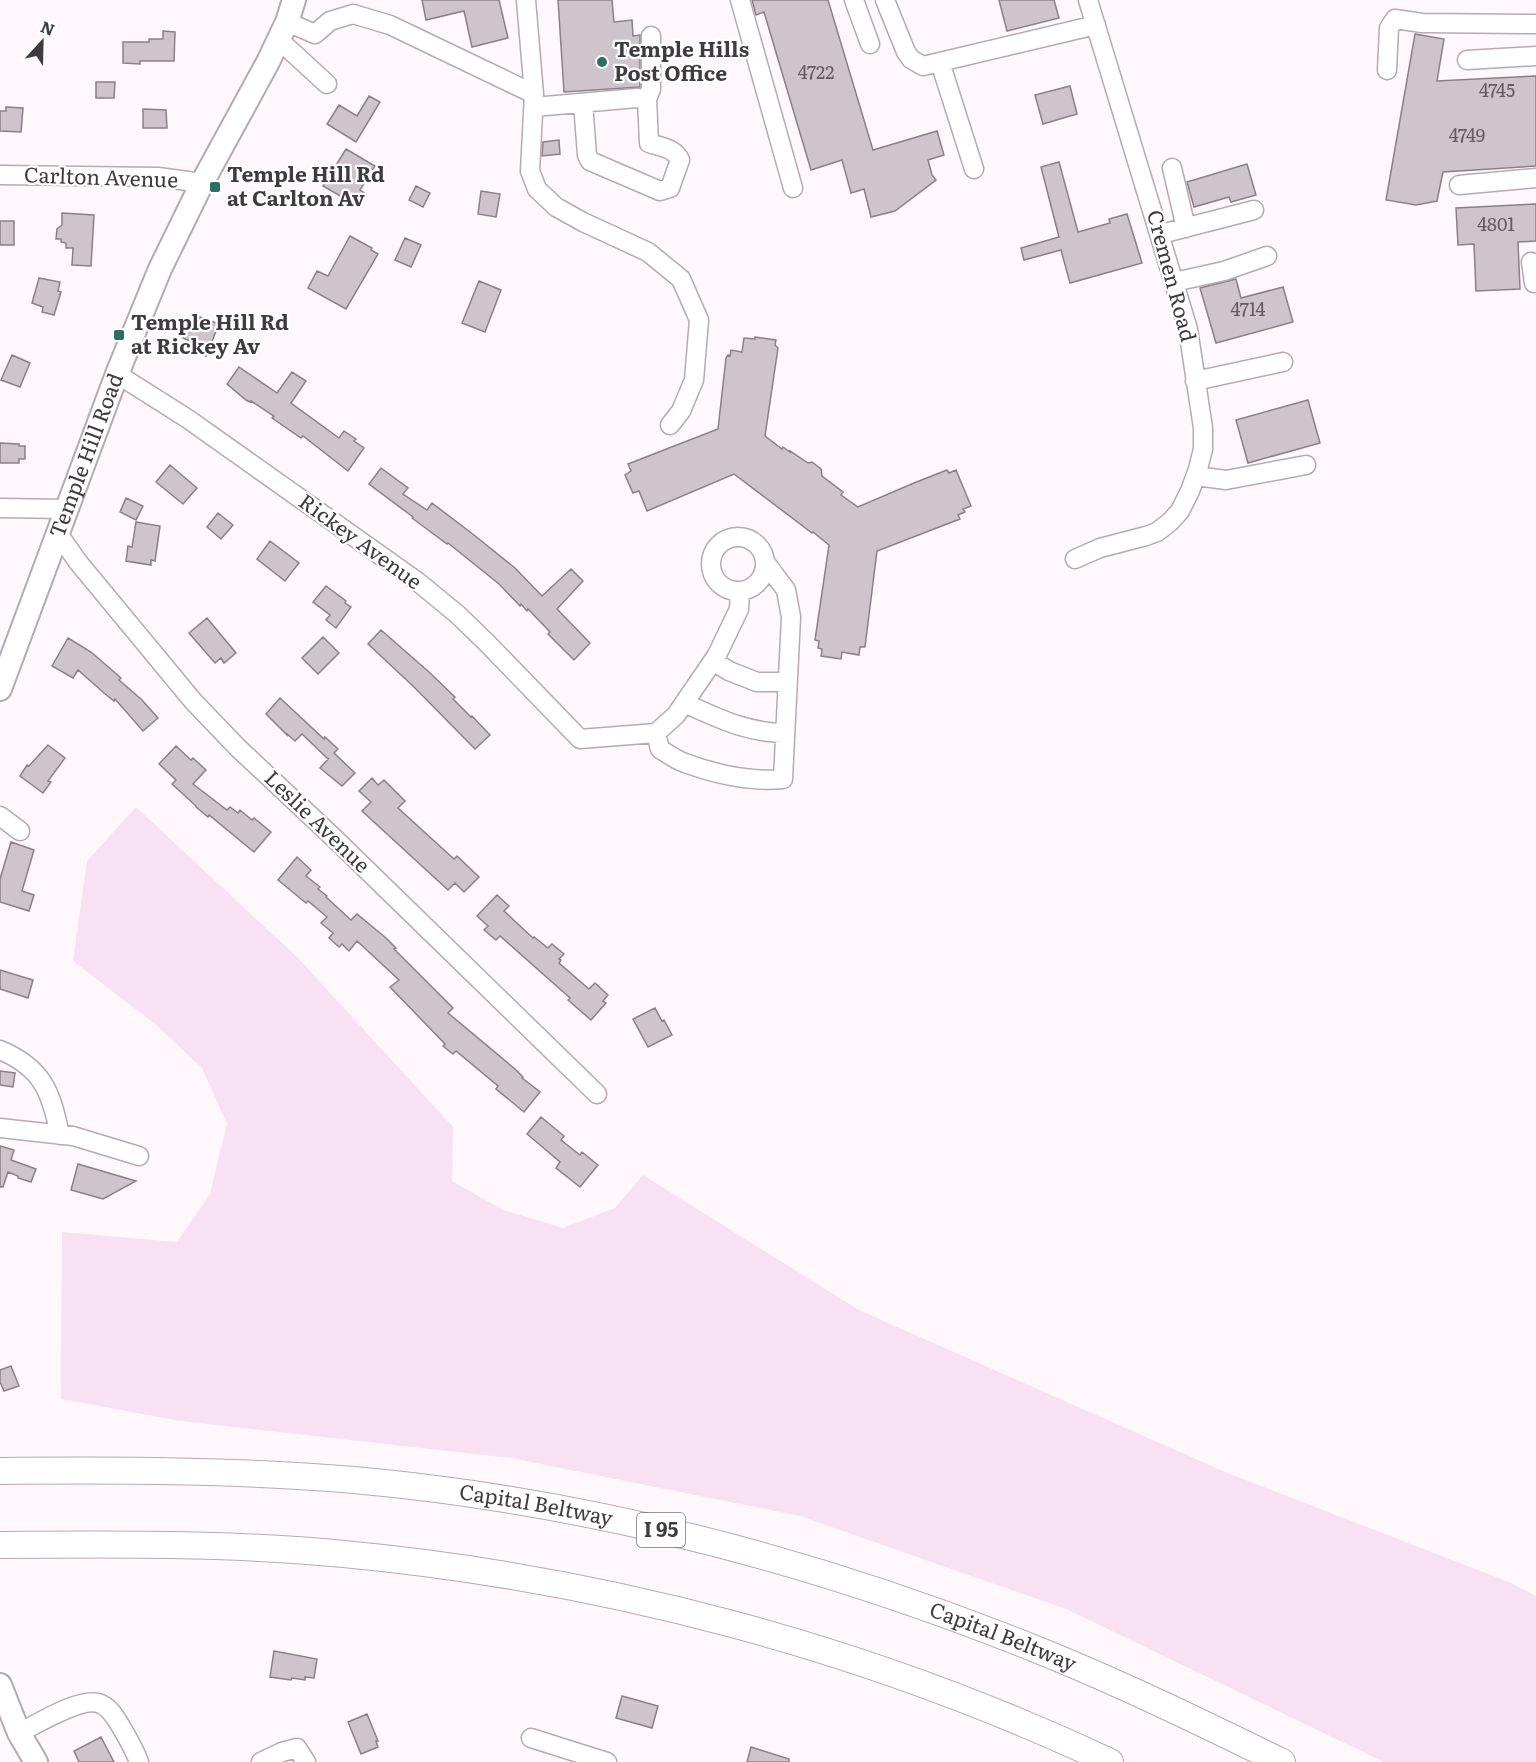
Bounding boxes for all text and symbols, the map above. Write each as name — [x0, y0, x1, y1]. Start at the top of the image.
north arrow — [12, 12, 72, 72]
text: N — [37, 14, 59, 41]
place label: Temple Hills Post Office — [614, 32, 749, 87]
marker: Temple Hills Post Office — [595, 55, 609, 69]
house number: 4722 — [798, 58, 834, 85]
house number: 4745 — [1479, 76, 1515, 103]
house number: 4749 — [1449, 121, 1485, 148]
street label: Carlton Avenue — [23, 157, 179, 194]
place label: Temple Hill Rd at Carlton Av — [227, 157, 385, 212]
marker: Temple Hill Rd at Carlton Av — [208, 180, 222, 194]
street label: Cremen Road — [1141, 206, 1206, 345]
house number: 4801 — [1477, 210, 1515, 237]
house number: 4714 — [1231, 295, 1266, 322]
place label: Temple Hill Rd at Rickey Av — [131, 305, 289, 360]
marker: Temple Hill Rd at Rickey Av — [112, 328, 126, 342]
street label: Temple Hill Road — [40, 368, 129, 541]
street label: Rickey Avenue — [293, 485, 430, 595]
street label: Leslie Avenue — [259, 762, 379, 879]
street label: Capital Beltway — [458, 1474, 617, 1532]
road number: I 95 — [637, 1513, 685, 1547]
street label: Capital Beltway — [926, 1592, 1083, 1678]

